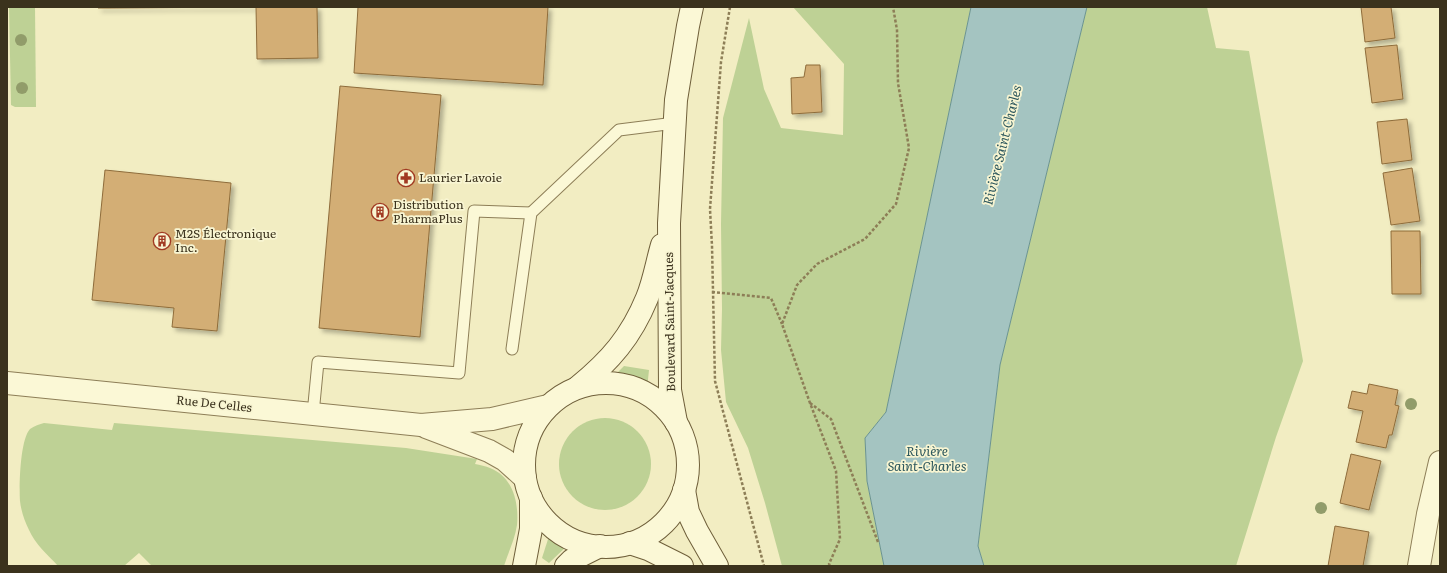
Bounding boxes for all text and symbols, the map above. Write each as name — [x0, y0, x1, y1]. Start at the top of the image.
water label: Rivière Saint-Charles — [977, 83, 1026, 207]
pharmacy icon: Laurier Lavoie — [396, 168, 416, 188]
place label: Laurier Lavoie — [419, 168, 502, 186]
place label: Distribution PharmaPlus — [393, 195, 464, 227]
building icon: Distribution PharmaPlus — [370, 202, 390, 222]
place label: M2S Électronique Inc. — [175, 224, 276, 256]
building icon: M2S Électronique Inc. — [152, 231, 172, 251]
street label: Boulevard Saint-Jacques — [659, 251, 679, 392]
street label: Rue De Celles — [175, 390, 253, 416]
water label: Rivière Saint-Charles — [888, 441, 967, 475]

